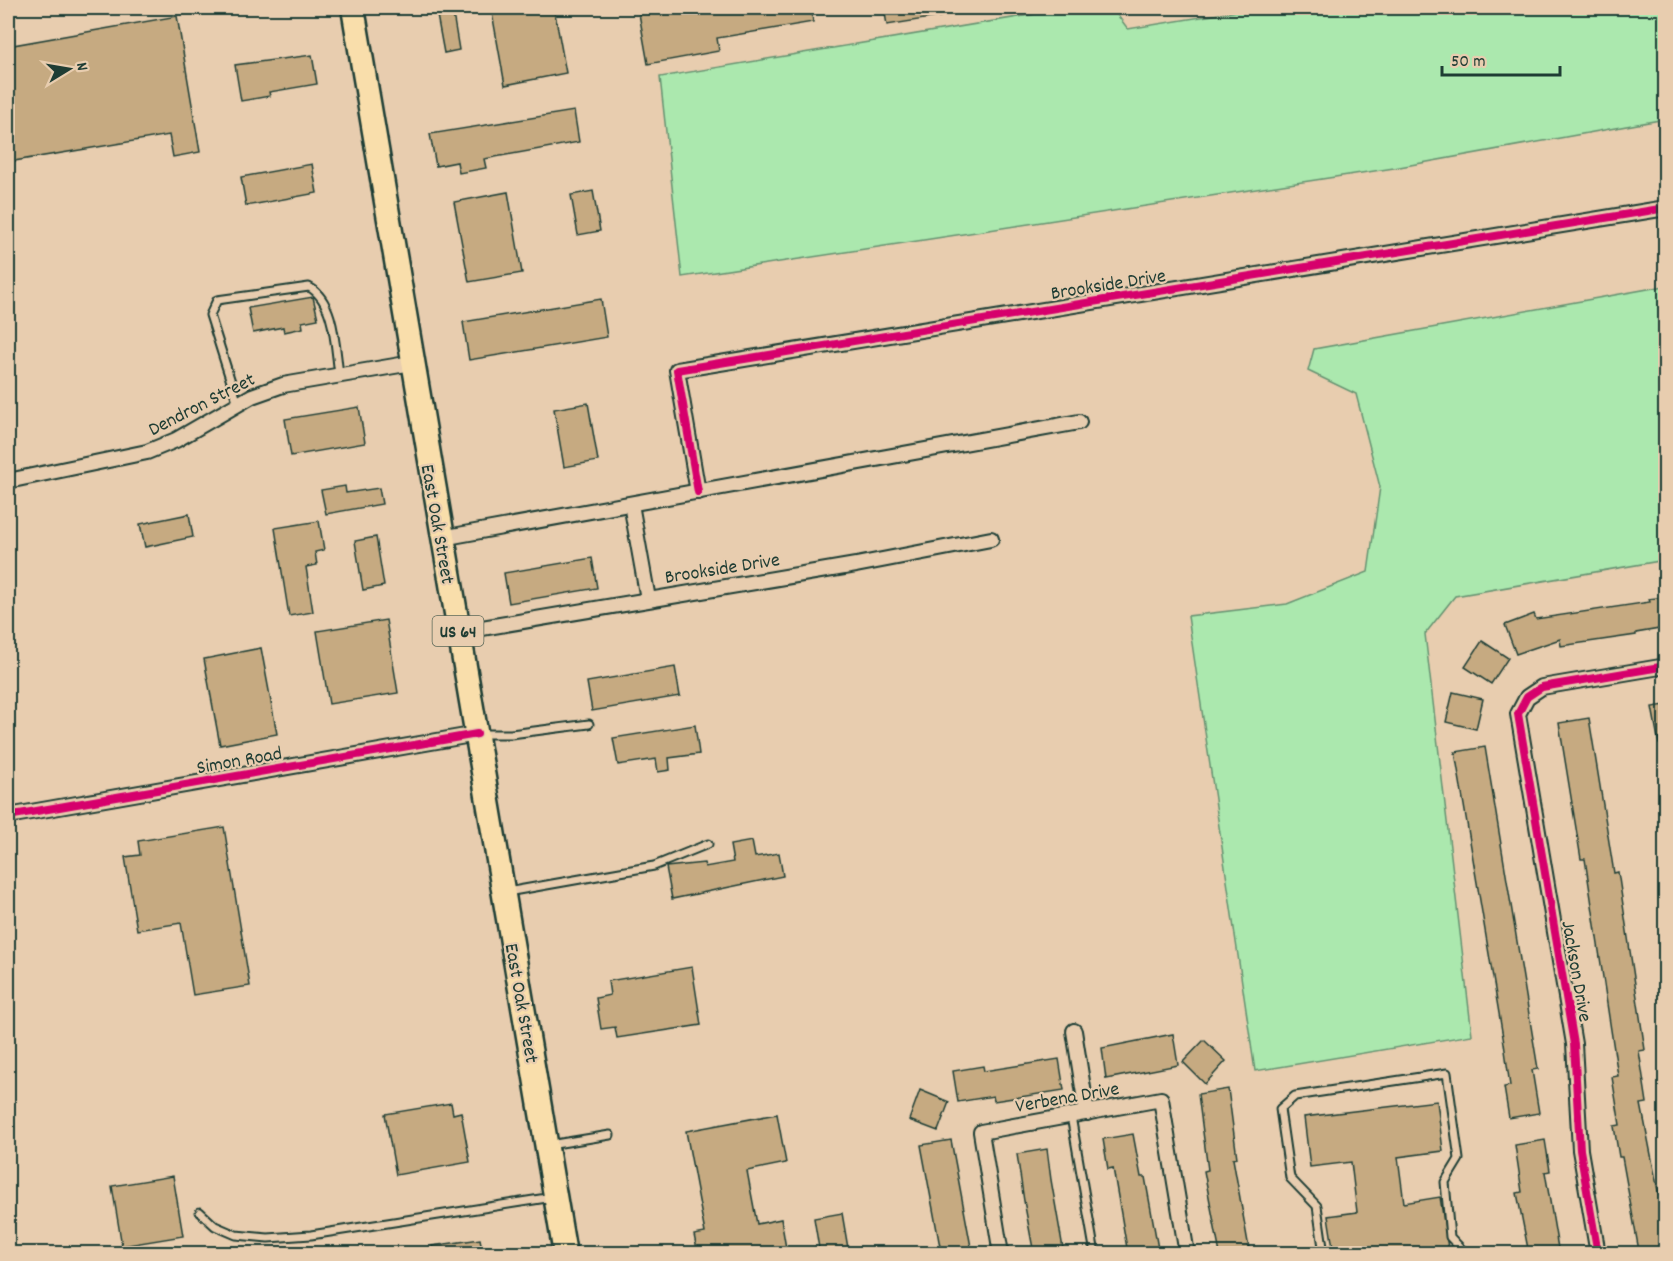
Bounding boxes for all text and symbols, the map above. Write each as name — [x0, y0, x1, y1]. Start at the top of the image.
north arrow — [39, 39, 99, 99]
scale bar — [1442, 39, 1560, 77]
text: 50 m — [1451, 50, 1486, 75]
text: N — [69, 61, 93, 73]
street label: Brookside Drive — [1049, 263, 1168, 309]
street label: Dendron Street — [144, 367, 261, 445]
street label: East Oak Street — [412, 462, 460, 587]
street label: Brookside Drive — [663, 547, 782, 593]
road number: US 64 — [432, 616, 484, 646]
street label: Simon Road — [195, 741, 284, 783]
street label: Jackson Drive — [1552, 919, 1598, 1025]
street label: East Oak Street — [496, 941, 544, 1066]
street label: Verbena Drive — [1013, 1076, 1122, 1122]

